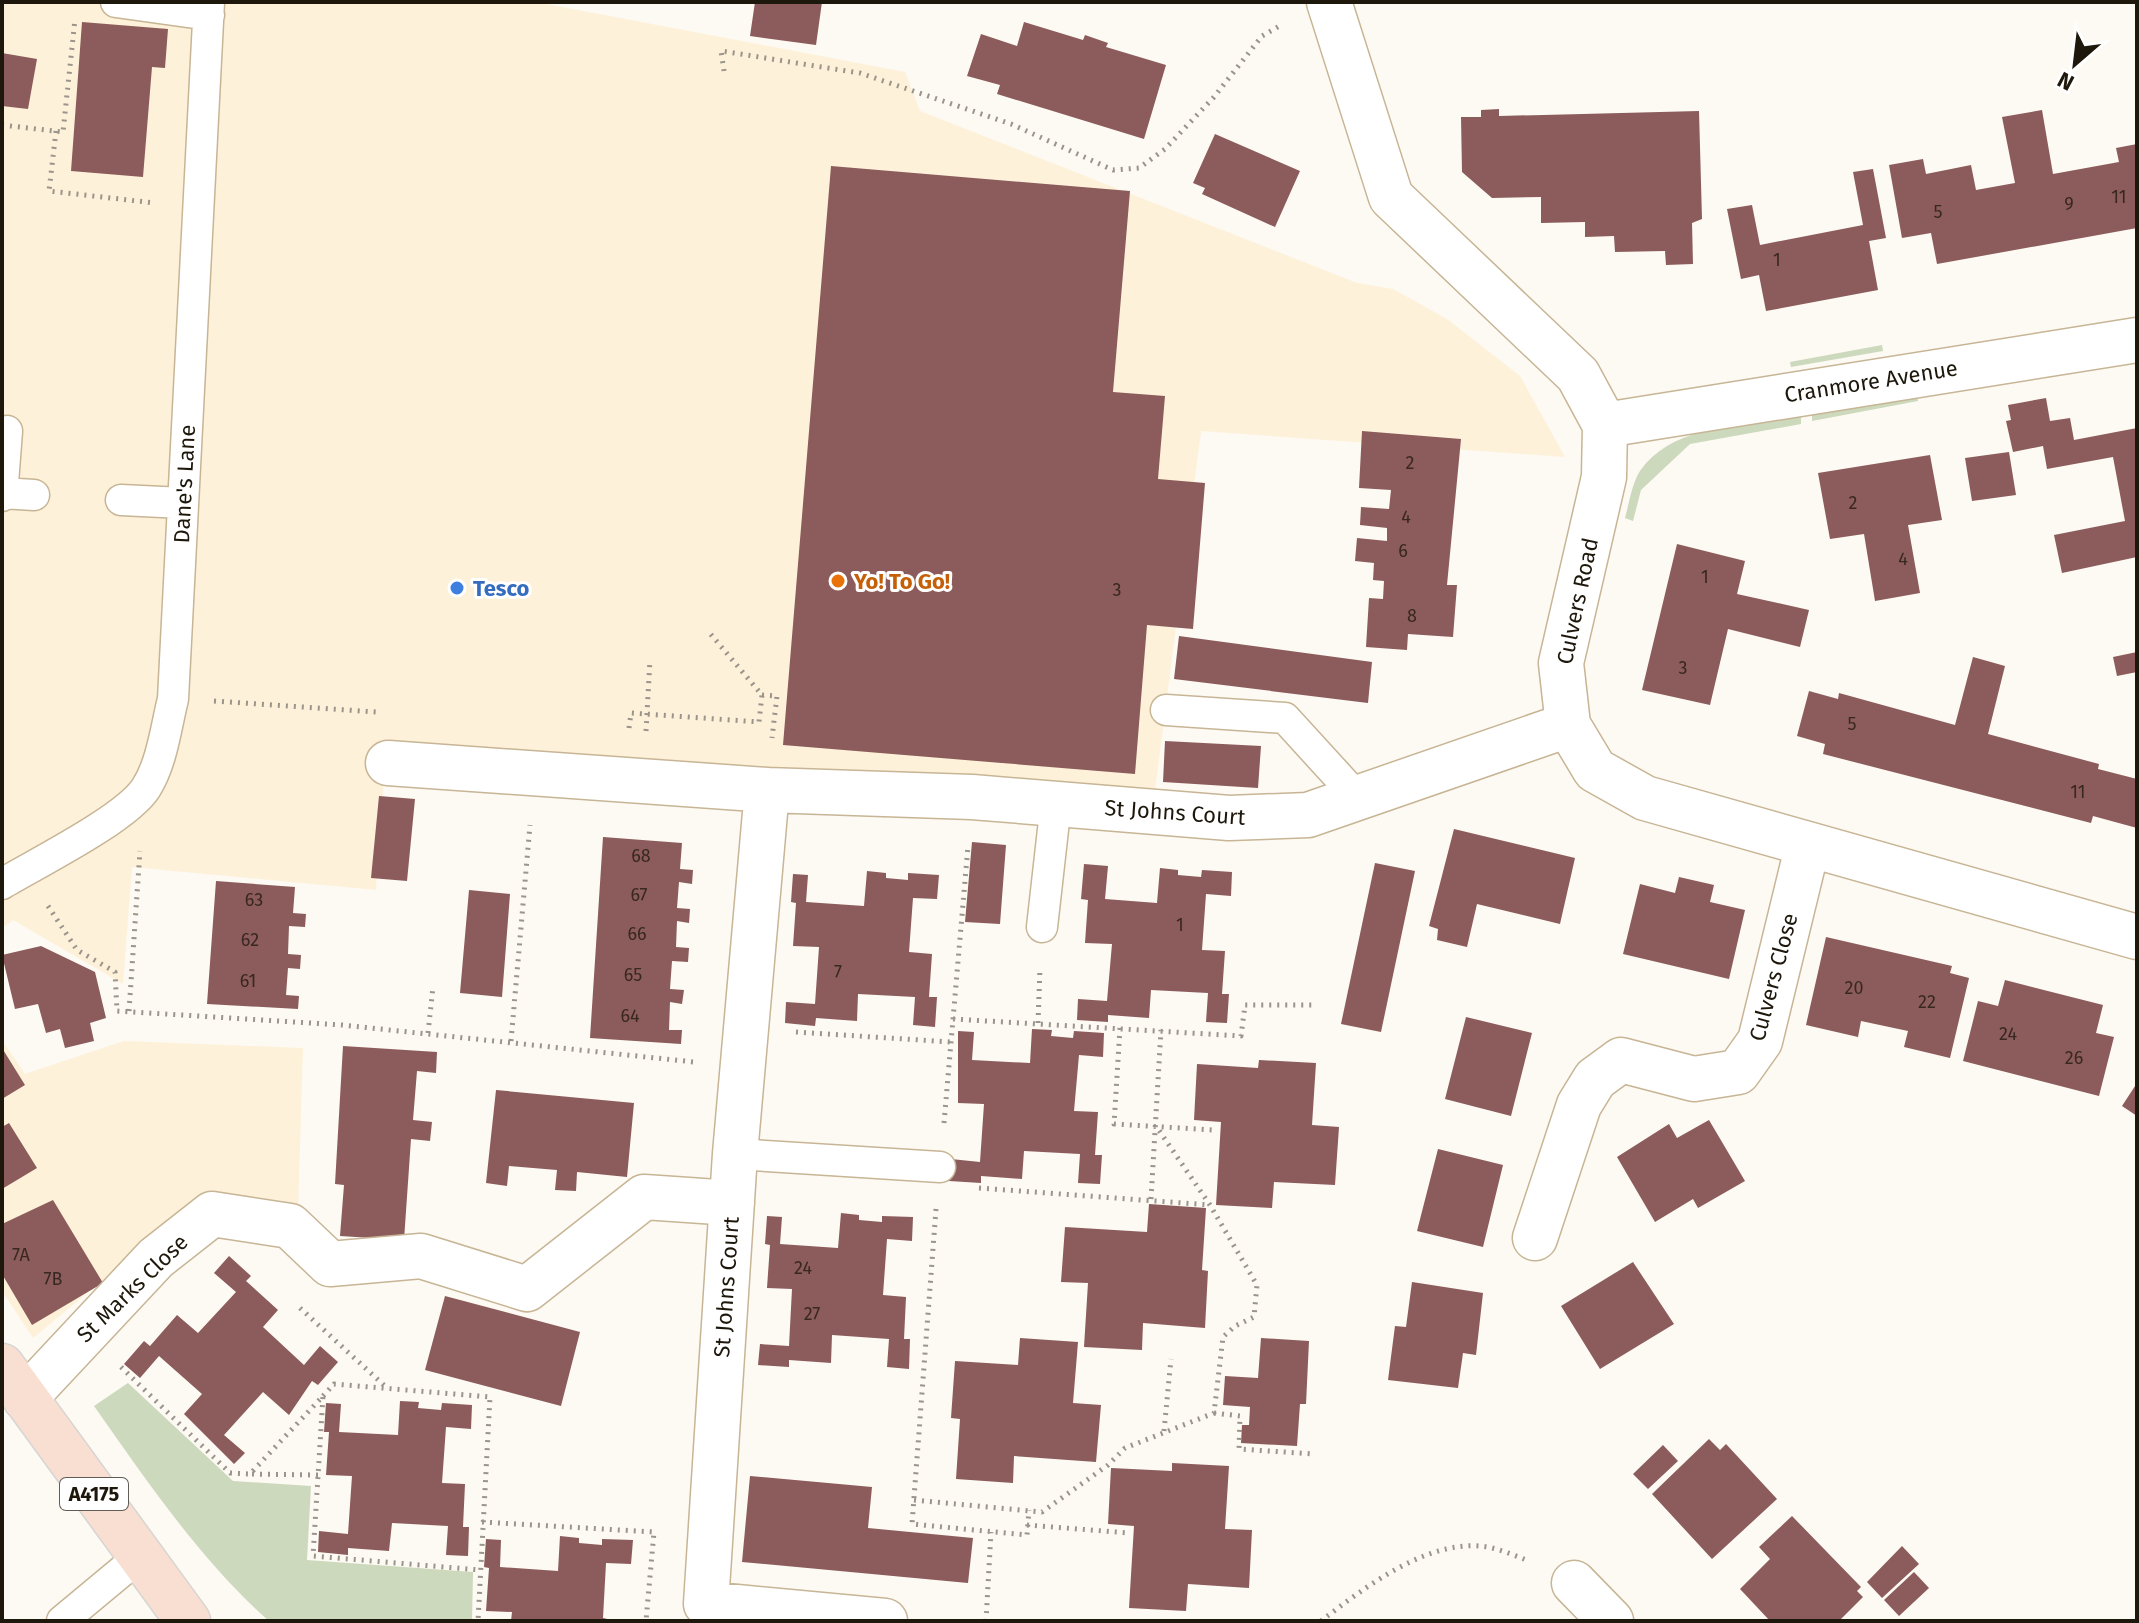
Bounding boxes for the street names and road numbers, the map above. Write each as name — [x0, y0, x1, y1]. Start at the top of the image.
street label: Cranmore Avenue — [1783, 354, 1960, 409]
street label: Dane's Lane — [168, 424, 201, 544]
street label: Culvers Road — [1551, 535, 1604, 667]
street label: St Johns Court — [1104, 794, 1246, 831]
street label: Culvers Close — [1743, 910, 1804, 1044]
street label: St Johns Court — [708, 1216, 745, 1358]
street label: St Marks Close — [71, 1229, 194, 1348]
road number: A4175 — [60, 1478, 128, 1510]

